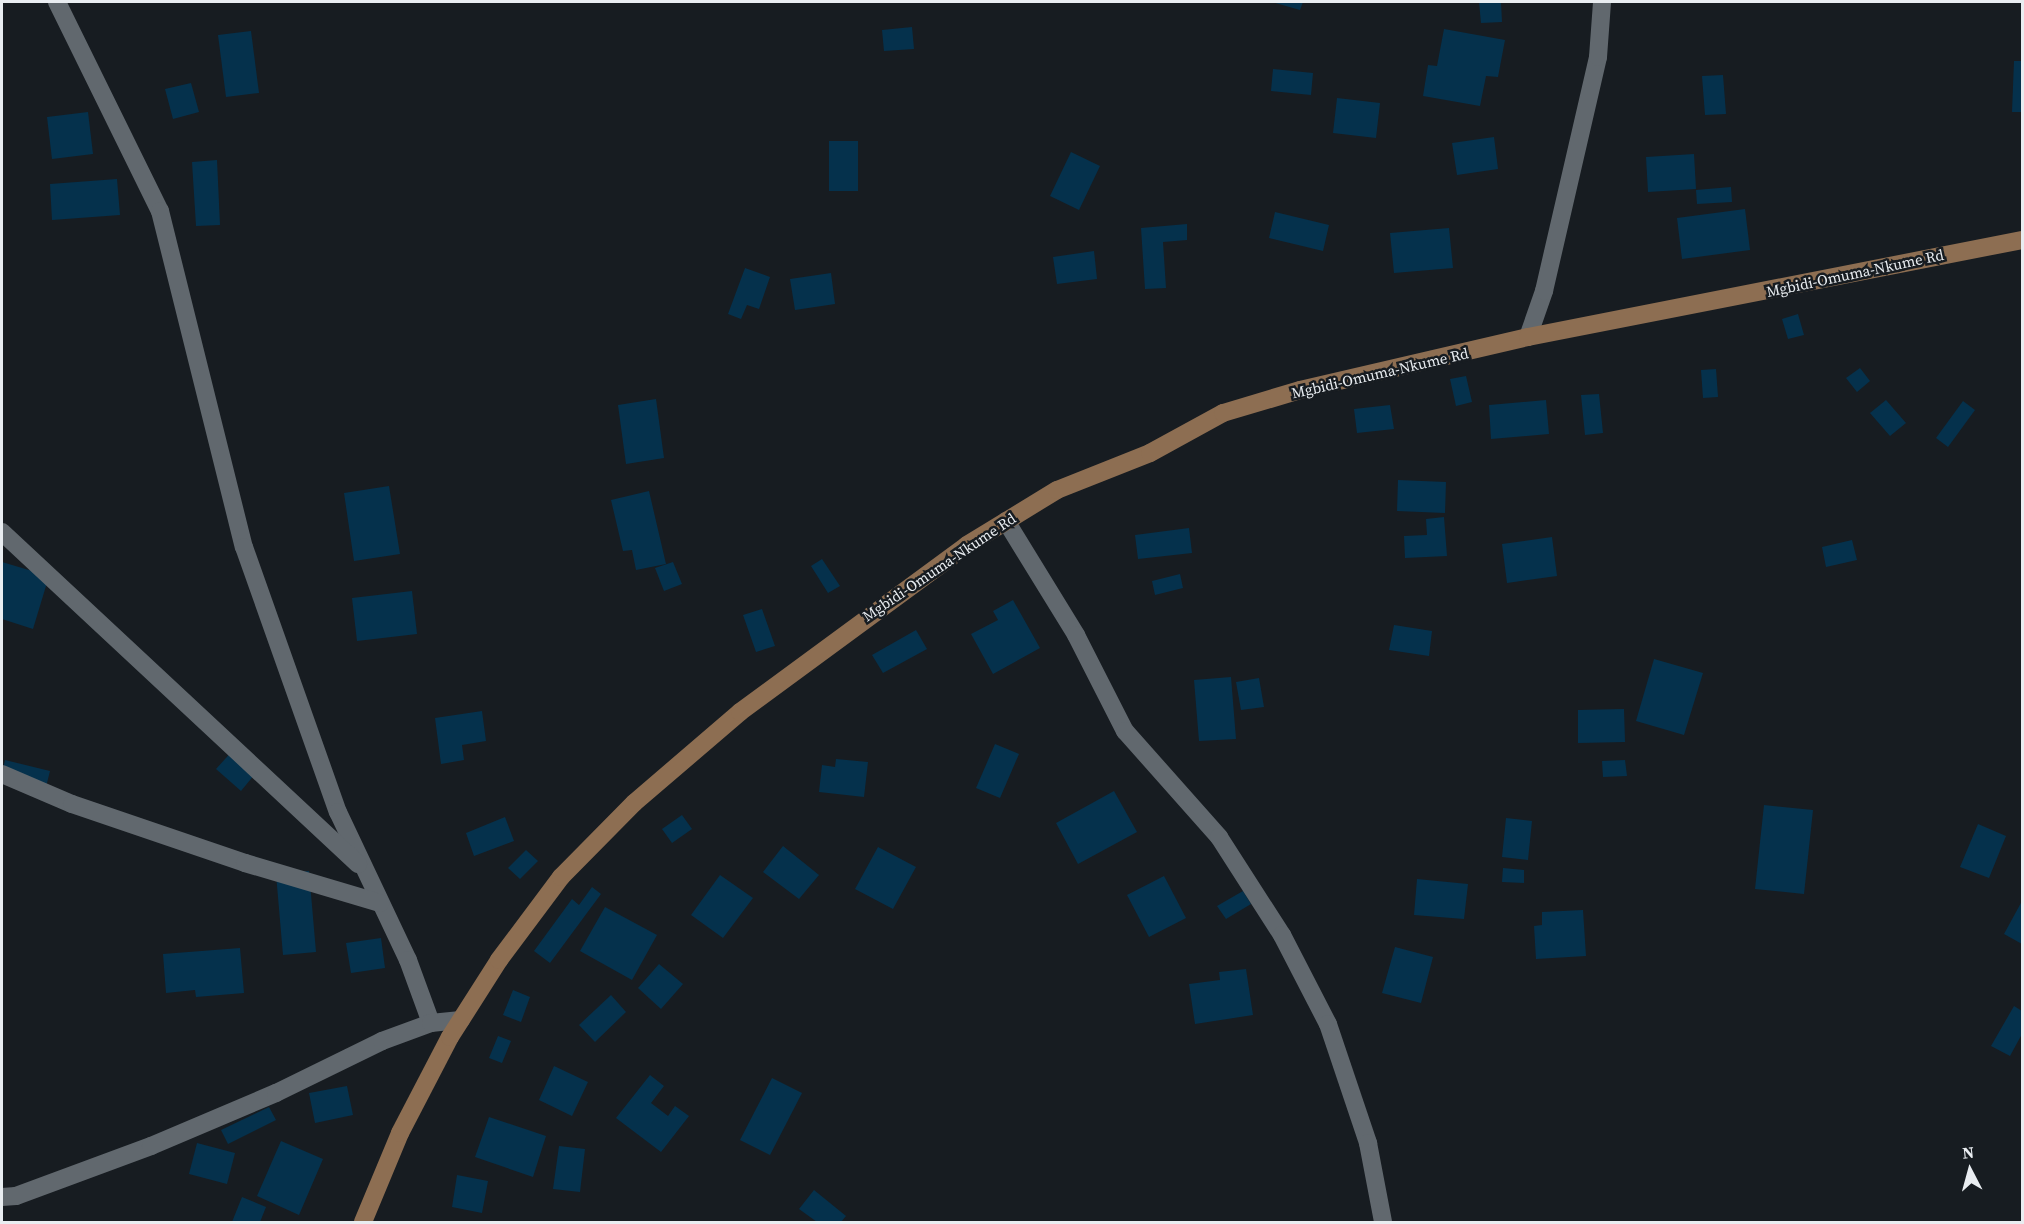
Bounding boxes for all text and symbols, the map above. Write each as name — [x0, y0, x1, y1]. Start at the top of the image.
street label: Mgbidi-Omuma-Nkume Rd — [1765, 245, 1945, 301]
street label: Mgbidi-Omuma-Nkume Rd — [1290, 344, 1470, 402]
street label: Mgbidi-Omuma-Nkume Rd — [859, 509, 1019, 625]
north arrow — [1940, 1140, 2000, 1200]
text: N — [1961, 1141, 1975, 1164]

